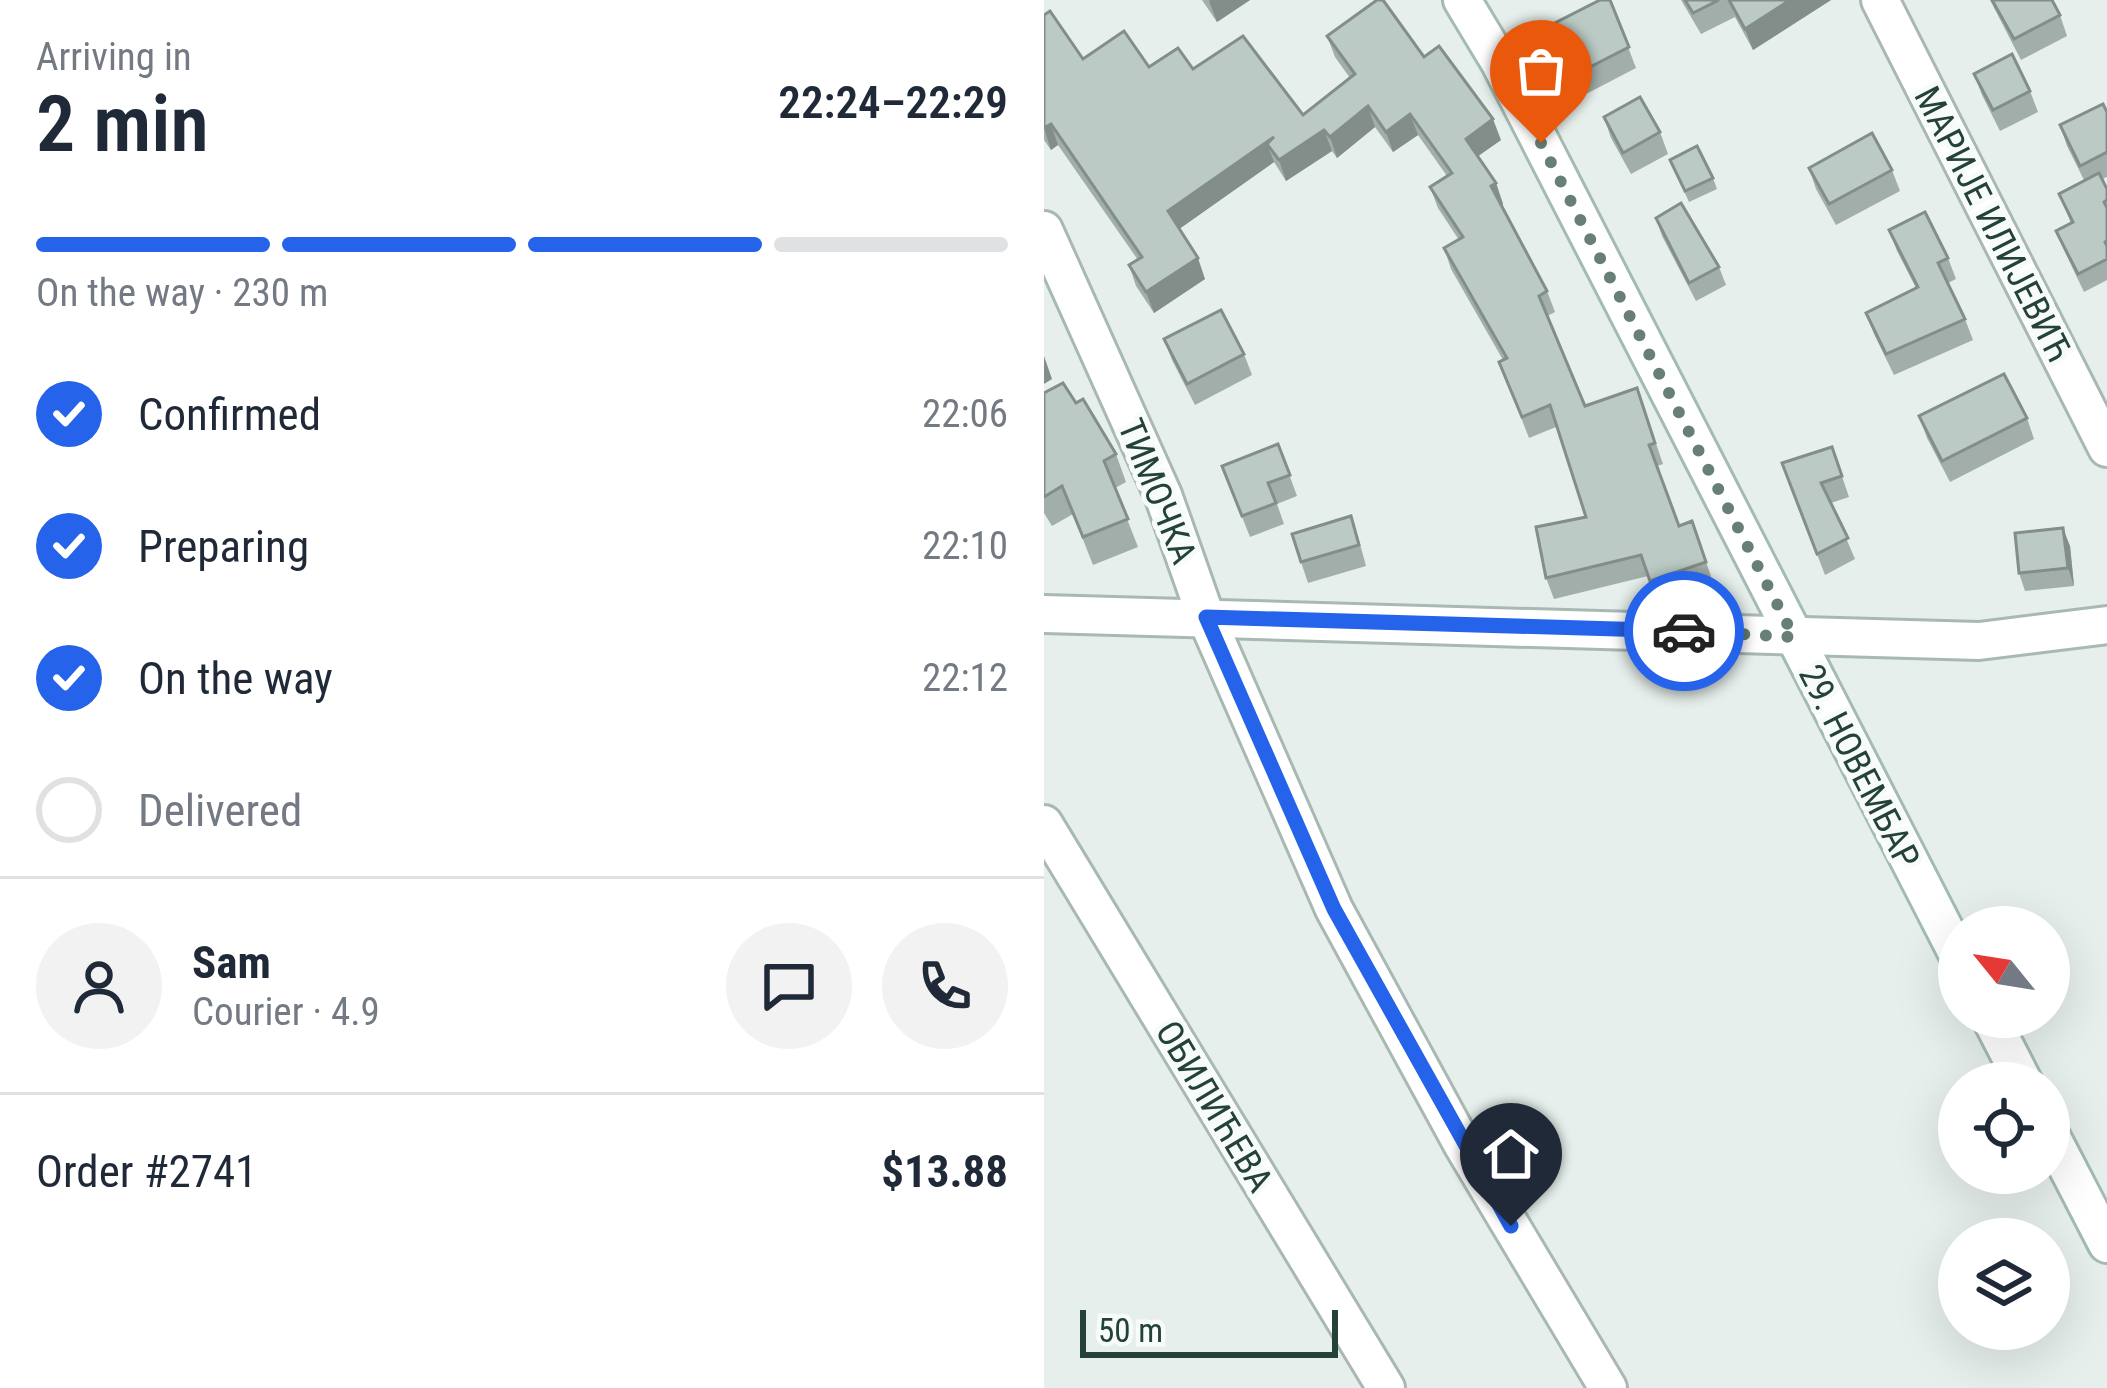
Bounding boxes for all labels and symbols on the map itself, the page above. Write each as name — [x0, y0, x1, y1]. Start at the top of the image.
pin — [1490, 20, 1592, 143]
street label: МАРИЈЕ ИЛИЈЕВИЋ — [1906, 80, 2081, 369]
street label: ТИМОЧКА — [1109, 413, 1205, 570]
courier — [1624, 571, 1744, 691]
street label: 29. НОВЕМБАР — [1790, 658, 1928, 875]
north arrow — [1938, 906, 2070, 1038]
street label: ОБИЛИЋЕВА — [1147, 1014, 1282, 1200]
pin — [1460, 1103, 1562, 1226]
scale bar — [1080, 1304, 1338, 1357]

